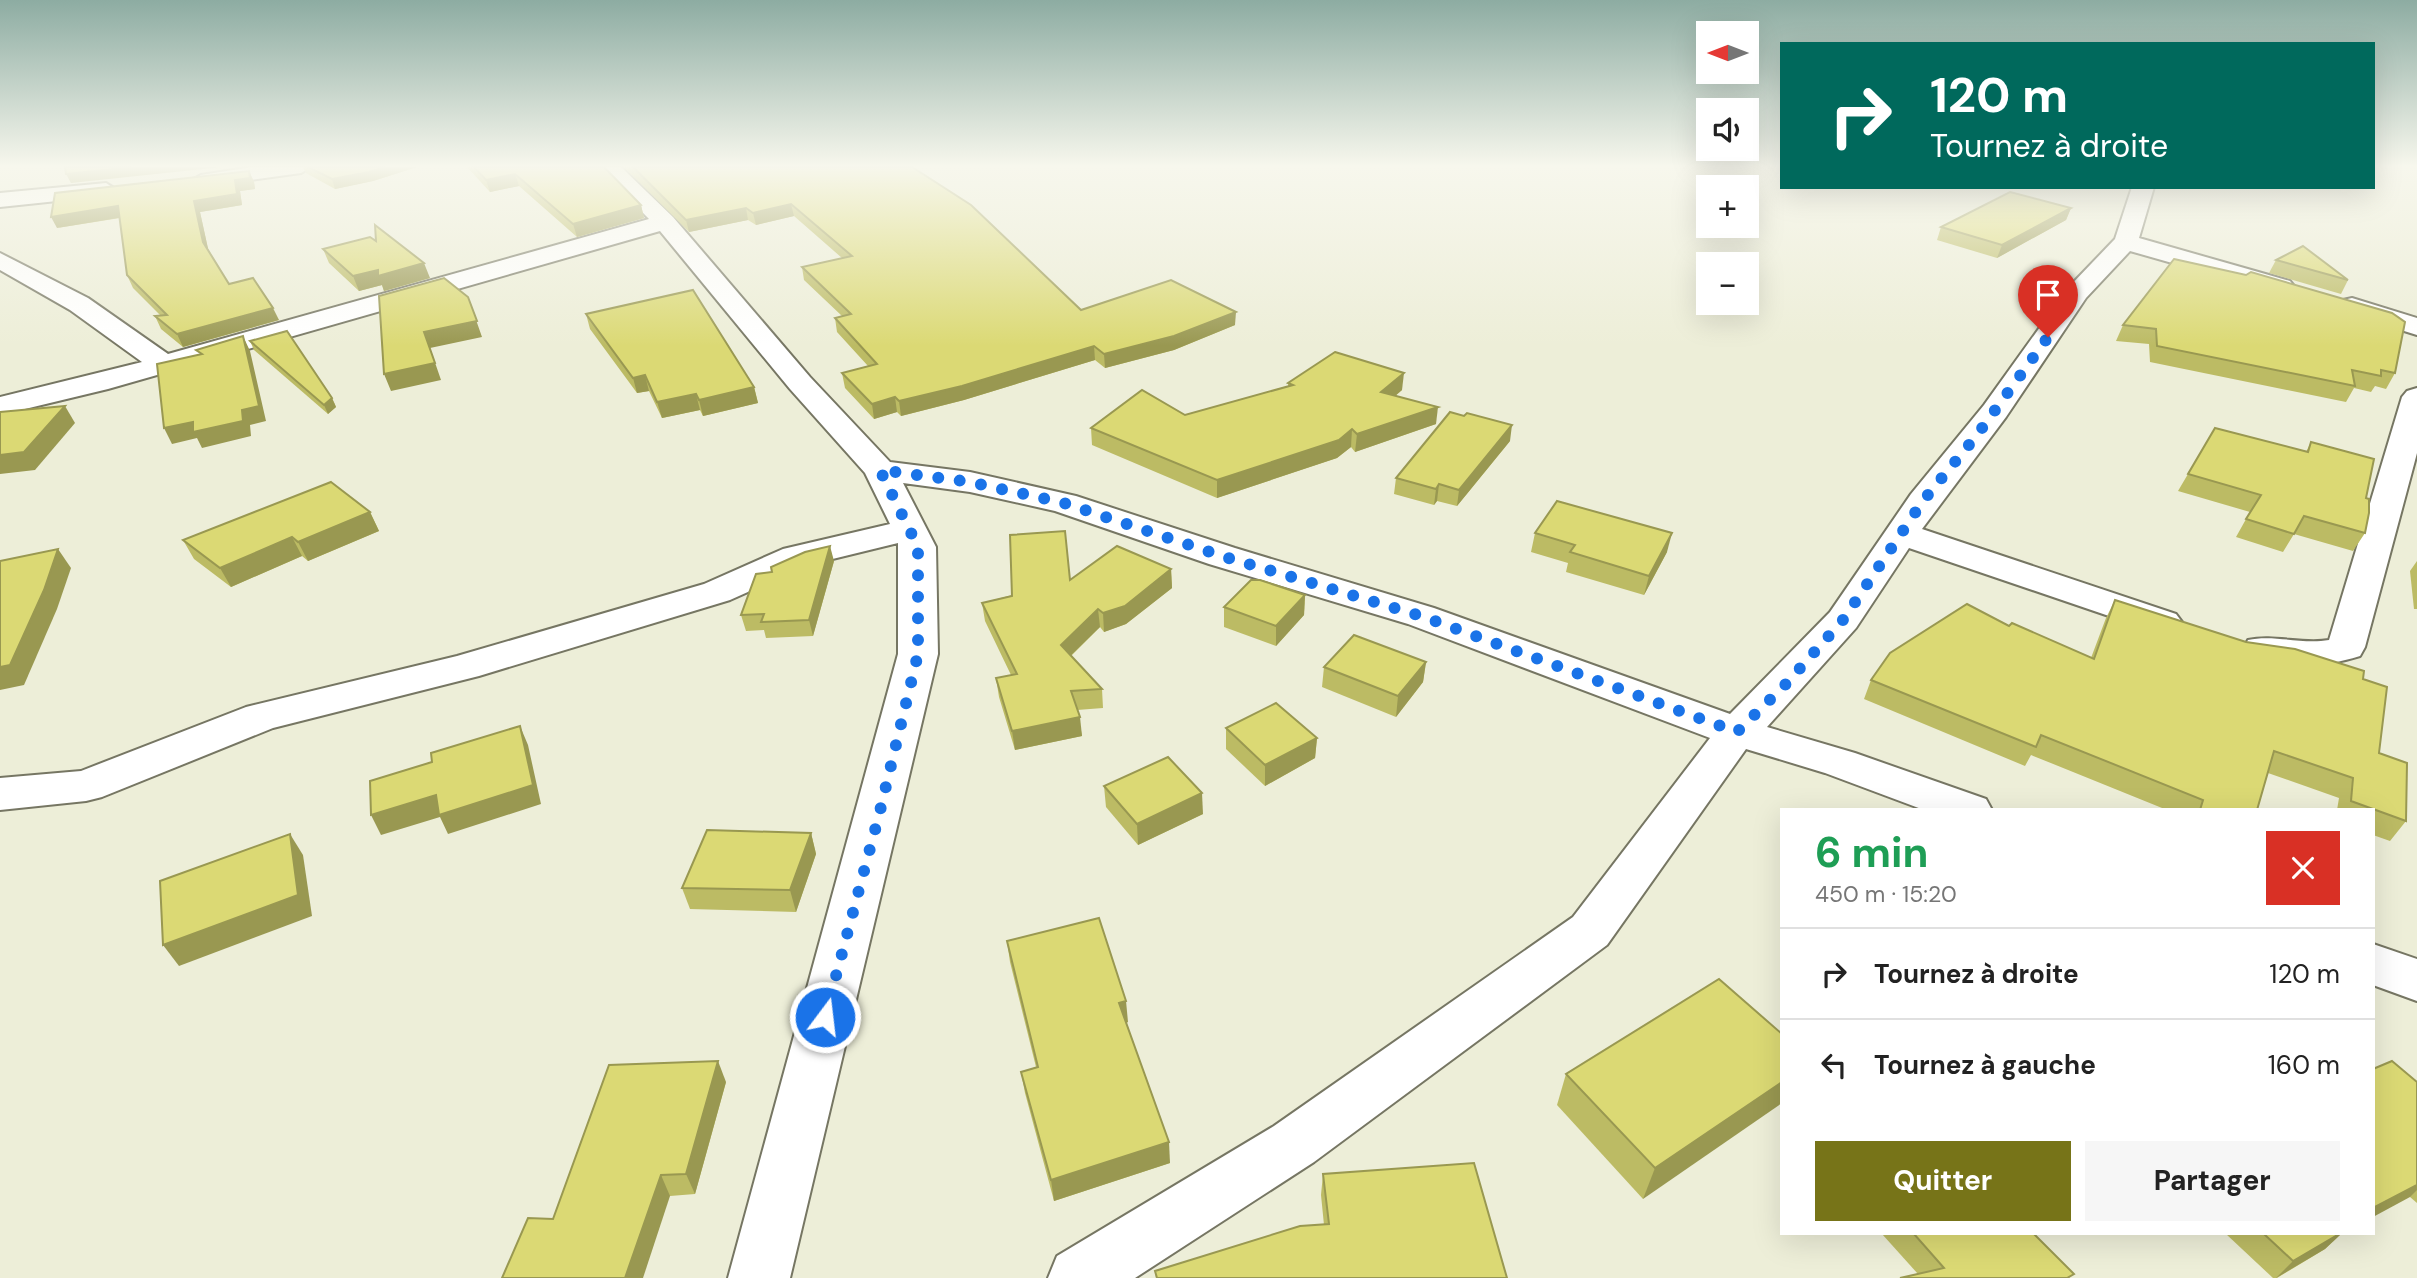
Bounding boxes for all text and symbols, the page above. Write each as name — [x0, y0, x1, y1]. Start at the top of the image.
north arrow — [1696, 21, 1759, 84]
map controls — [1696, 21, 1759, 315]
text: 120 m — [1930, 63, 2068, 127]
icon: right — [1815, 70, 1906, 161]
button: sound — [1696, 98, 1759, 161]
text: Tournez à droite — [1930, 125, 2168, 167]
button: + — [1696, 175, 1759, 238]
button: − — [1696, 252, 1759, 315]
pin — [2018, 265, 2078, 337]
icon: arrive — [2029, 276, 2067, 314]
text: 6 min — [1815, 825, 1928, 880]
button: close — [2266, 831, 2340, 905]
text: 450 m · 15:20 — [1815, 879, 1957, 909]
icon: right — [1815, 955, 1853, 993]
text: Tournez à droite — [1874, 957, 2079, 991]
text: 120 m — [2269, 957, 2340, 991]
position arrow — [788, 980, 862, 1054]
icon: left — [1815, 1046, 1853, 1084]
text: Tournez à gauche — [1874, 1048, 2096, 1082]
text: 160 m — [2268, 1048, 2340, 1082]
button: Quitter — [1815, 1141, 2071, 1221]
button: Partager — [2085, 1141, 2340, 1221]

